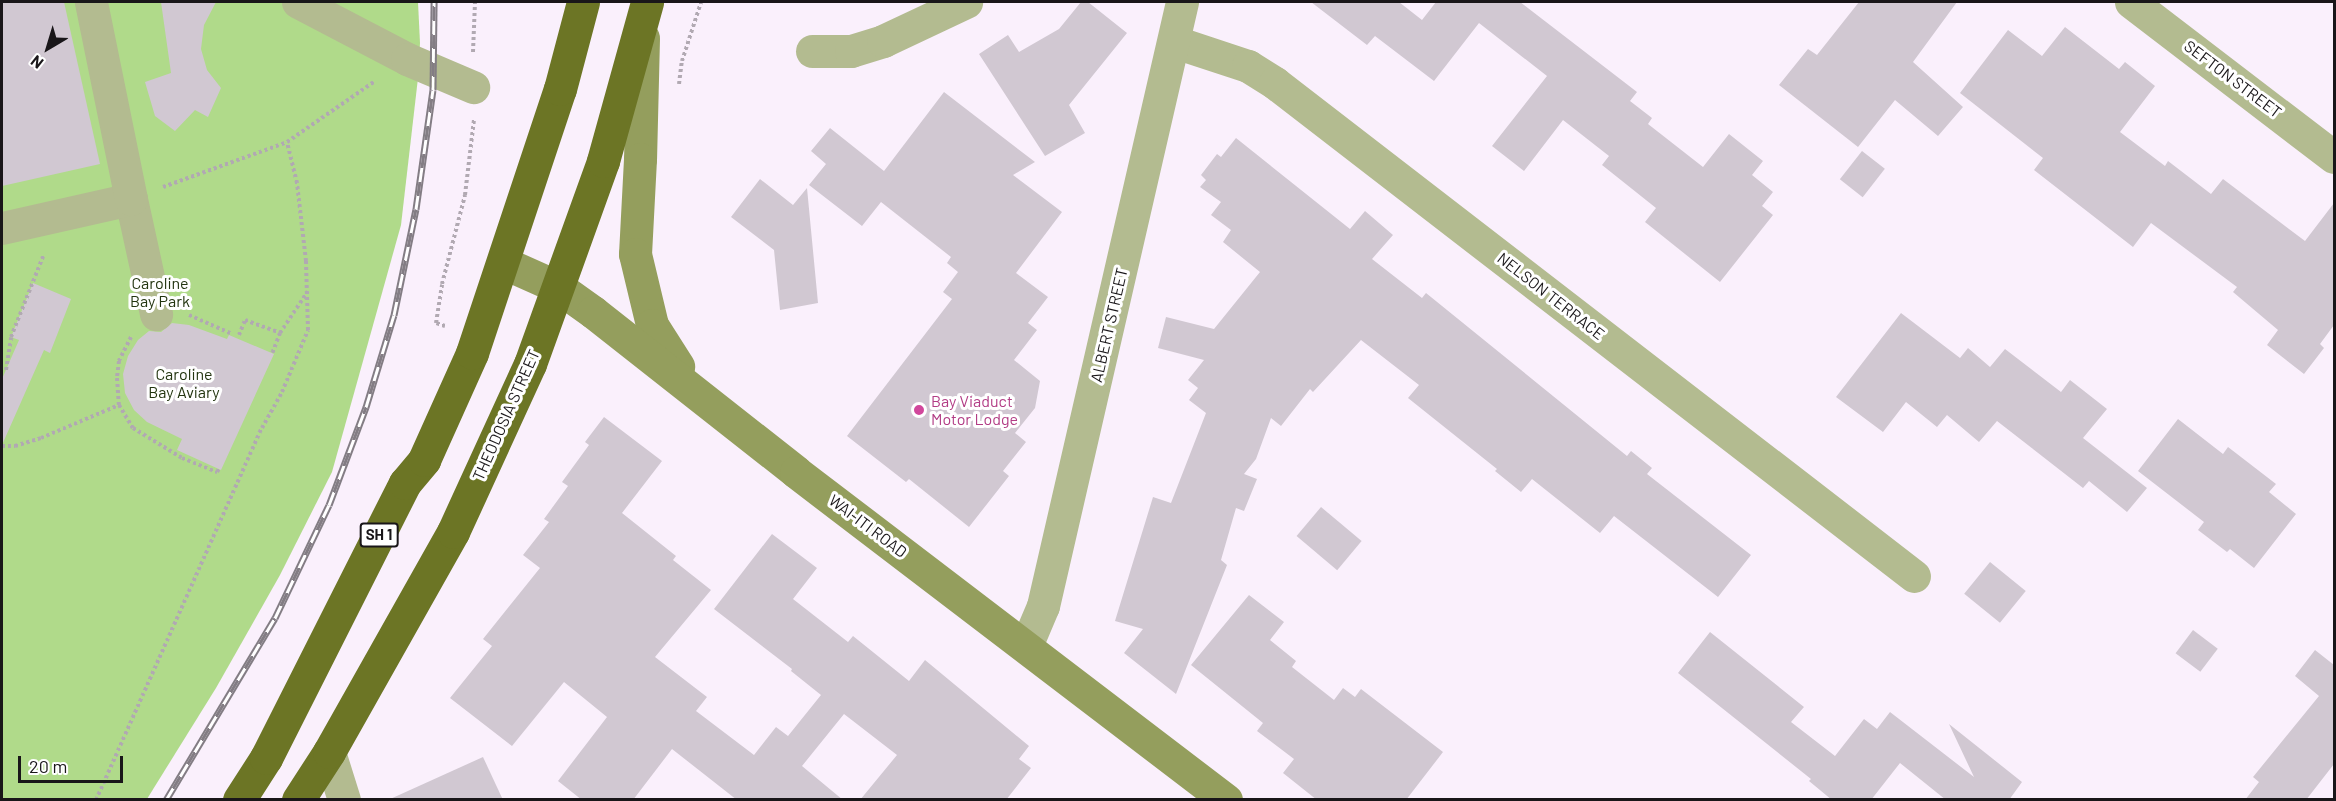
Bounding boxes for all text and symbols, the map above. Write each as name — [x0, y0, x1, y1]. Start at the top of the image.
north arrow — [18, 18, 78, 78]
street label: SEFTON STREET — [2181, 36, 2285, 122]
text: N — [27, 52, 47, 73]
street label: NELSON TERRACE — [1494, 248, 1608, 344]
street label: ALBERT STREET — [1086, 266, 1132, 384]
park label: Caroline Bay Park — [130, 273, 190, 311]
street label: THEODOSIA STREET — [468, 346, 544, 484]
park label: Caroline Bay Aviary — [148, 364, 220, 402]
place label: Bay Viaduct Motor Lodge — [931, 391, 1018, 429]
marker: Bay Viaduct Motor Lodge — [912, 403, 926, 417]
street label: WAI-ITI ROAD — [825, 490, 911, 562]
road number: SH 1 — [360, 523, 398, 547]
scale bar — [21, 744, 126, 782]
text: 20 m — [29, 755, 67, 777]

